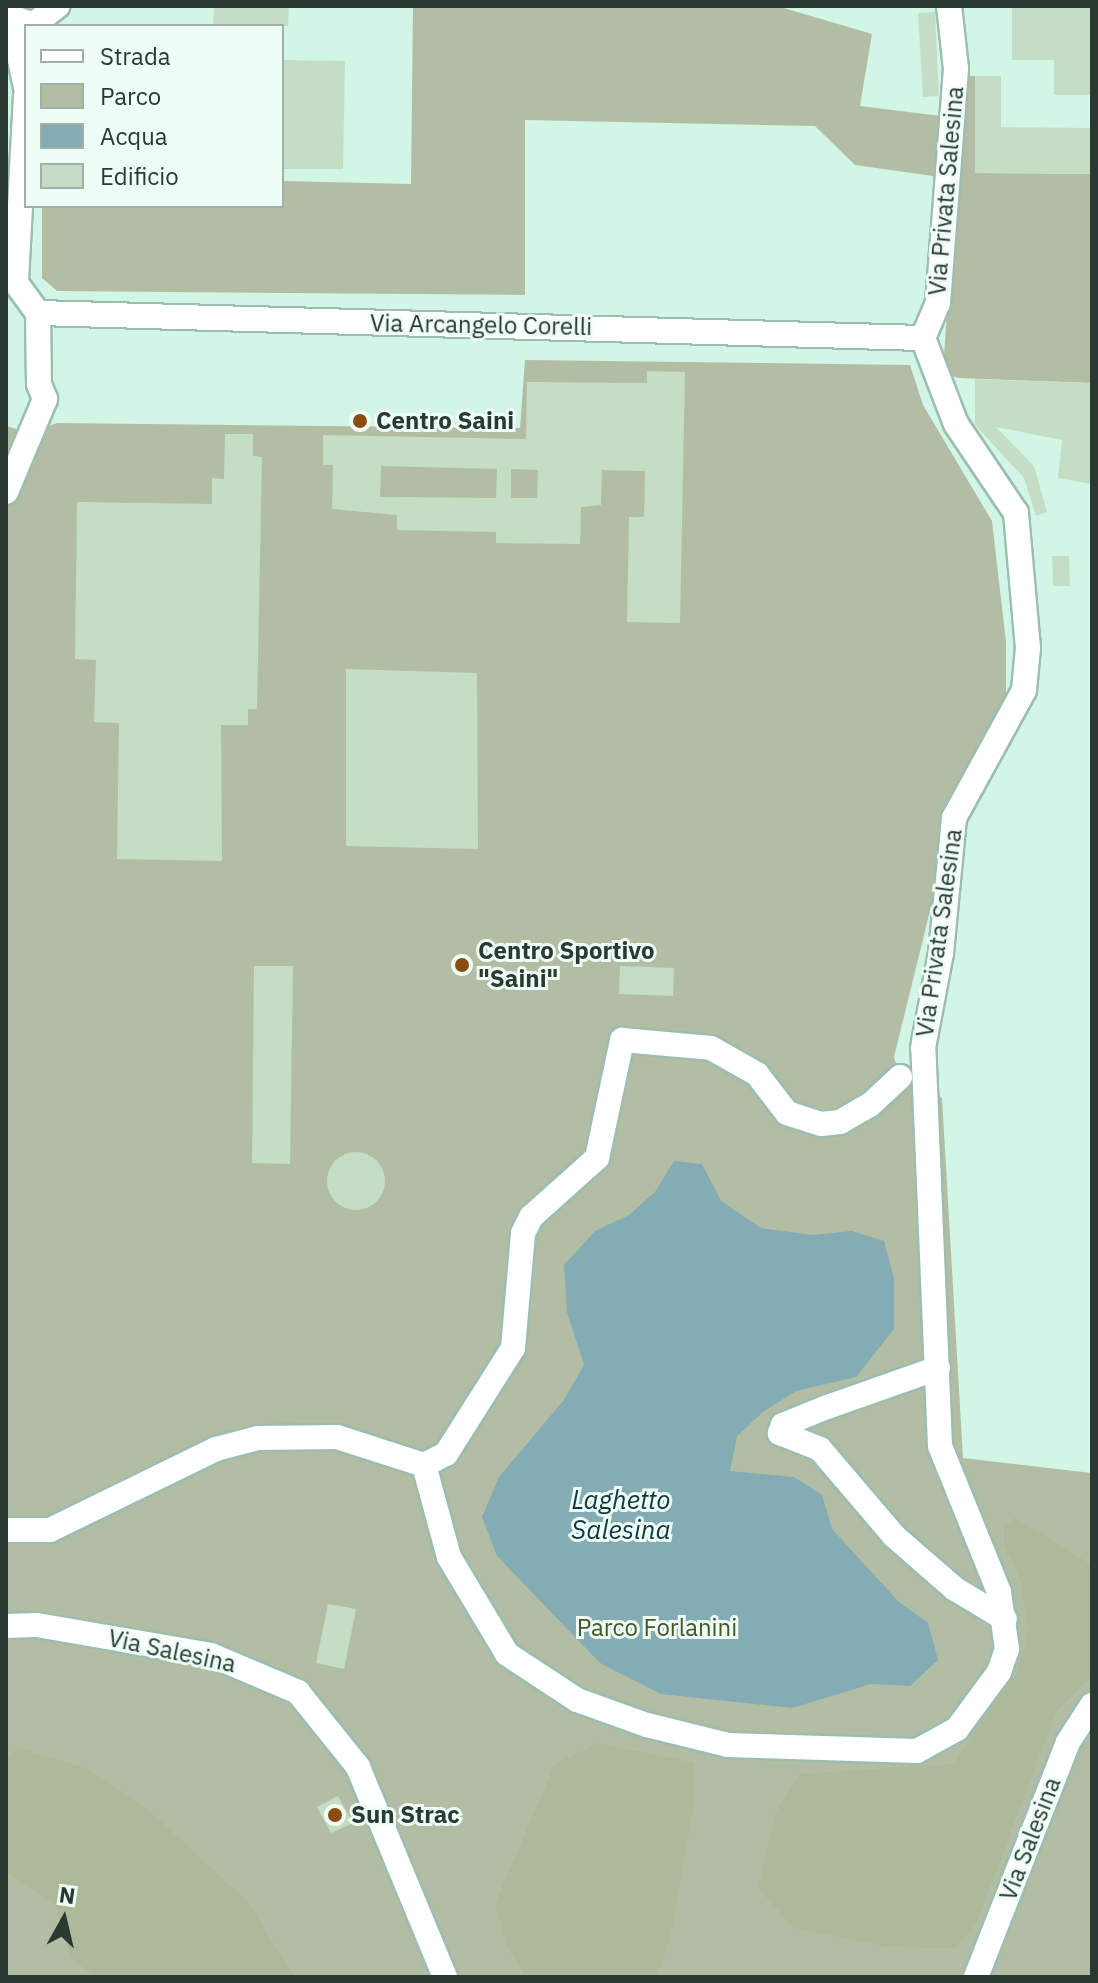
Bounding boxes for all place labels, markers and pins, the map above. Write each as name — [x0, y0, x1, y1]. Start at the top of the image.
place label: Centro Saini — [376, 407, 514, 435]
marker: Centro Saini — [351, 412, 369, 430]
place label: Centro Sportivo "Saini" — [478, 937, 655, 993]
marker: Centro Sportivo "Saini" — [453, 956, 471, 974]
place label: Sun Strac — [351, 1801, 460, 1829]
marker: Sun Strac — [326, 1806, 344, 1824]

